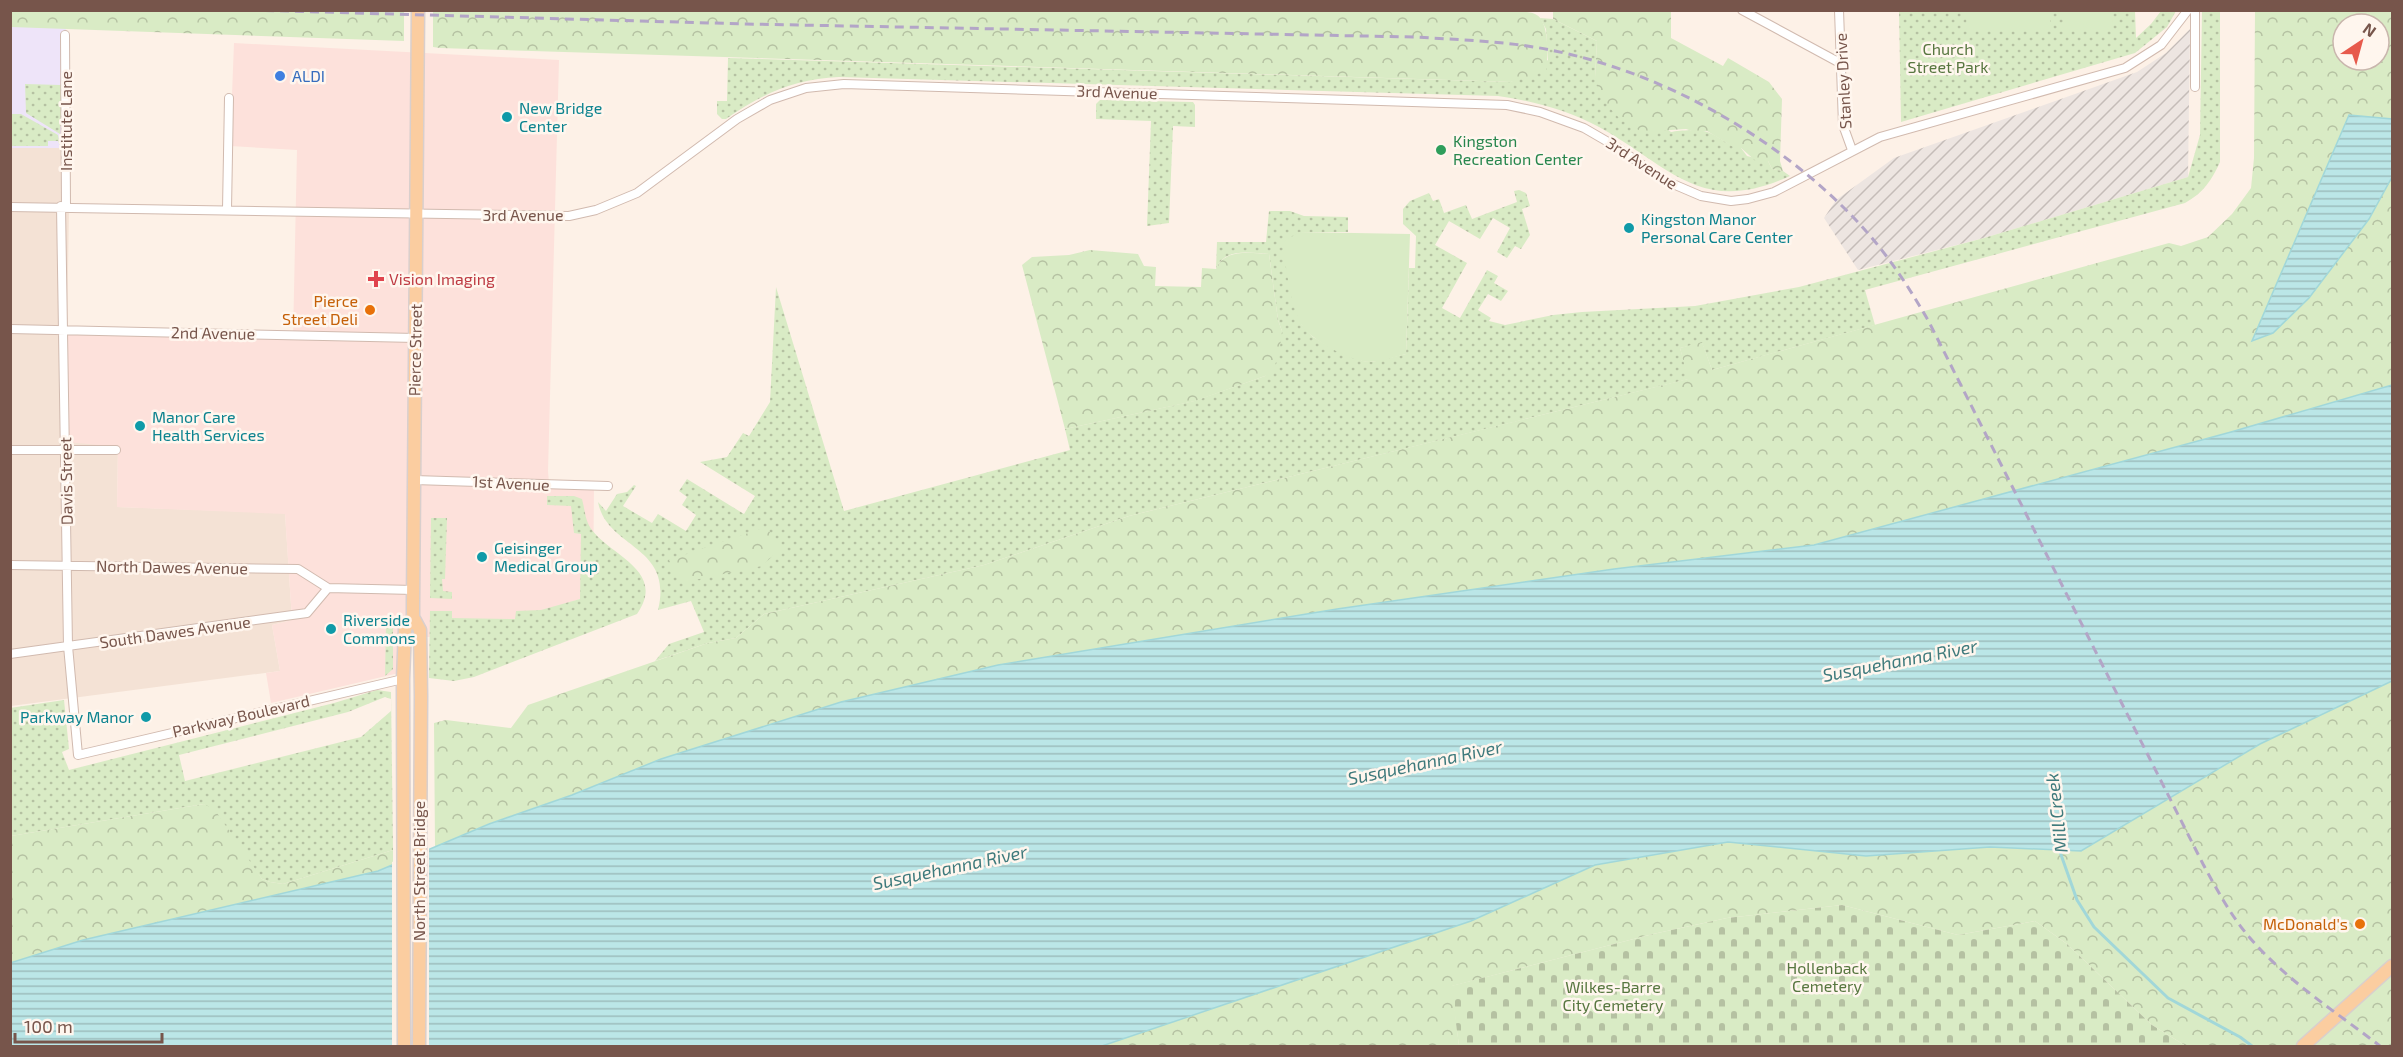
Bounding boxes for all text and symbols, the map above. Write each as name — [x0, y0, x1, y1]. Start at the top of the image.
north arrow — [2331, 12, 2391, 72]
text: N — [2360, 18, 2380, 41]
street label: Stanley Drive — [1831, 33, 1855, 129]
park label: Church Street Park — [1908, 39, 1988, 76]
place label: ALDI — [292, 66, 325, 85]
marker: ALDI — [273, 69, 287, 83]
street label: Institute Lane — [56, 71, 75, 171]
street label: 3rd Avenue — [1076, 81, 1158, 102]
place label: New Bridge Center — [519, 98, 602, 135]
marker: New Bridge Center — [500, 110, 514, 124]
place label: Kingston Recreation Center — [1453, 131, 1584, 168]
street label: 3rd Avenue — [1603, 133, 1681, 193]
marker: Kingston Recreation Center — [1434, 143, 1448, 157]
street label: 3rd Avenue — [482, 205, 564, 224]
place label: Kingston Manor Personal Care Center — [1641, 209, 1794, 246]
marker: Kingston Manor Personal Care Center — [1622, 221, 1636, 235]
place label: Vision Imaging — [389, 269, 495, 288]
marker: Vision Imaging — [367, 270, 385, 288]
place label: Pierce Street Deli — [282, 291, 358, 328]
marker: Pierce Street Deli — [363, 303, 377, 317]
street label: Pierce Street — [404, 304, 425, 396]
street label: 2nd Avenue — [171, 322, 255, 343]
place label: Manor Care Health Services — [152, 407, 265, 444]
marker: Manor Care Health Services — [133, 419, 147, 433]
street label: Davis Street — [55, 437, 76, 525]
street label: 1st Avenue — [472, 471, 550, 494]
place label: Geisinger Medical Group — [494, 538, 598, 575]
marker: Geisinger Medical Group — [475, 550, 489, 564]
street label: North Dawes Avenue — [96, 556, 248, 577]
place label: Riverside Commons — [343, 610, 416, 647]
street label: South Dawes Avenue — [98, 612, 252, 652]
marker: Riverside Commons — [324, 622, 338, 636]
water label: Susquehanna River — [1820, 634, 1980, 686]
street label: Parkway Boulevard — [170, 690, 311, 741]
place label: Parkway Manor — [20, 707, 135, 726]
marker: Parkway Manor — [139, 710, 153, 724]
water label: Susquehanna River — [1346, 735, 1505, 789]
water label: Mill Creek — [2040, 772, 2072, 854]
street label: North Street Bridge — [409, 801, 428, 941]
water label: Susquehanna River — [871, 840, 1030, 894]
place label: McDonald's — [2263, 914, 2348, 933]
marker: McDonald's — [2353, 917, 2367, 931]
park label: Hollenback Cemetery — [1786, 958, 1868, 995]
park label: Wilkes-Barre City Cemetery — [1563, 977, 1664, 1014]
scale bar — [15, 1006, 162, 1044]
text: 100 m — [24, 1015, 73, 1037]

